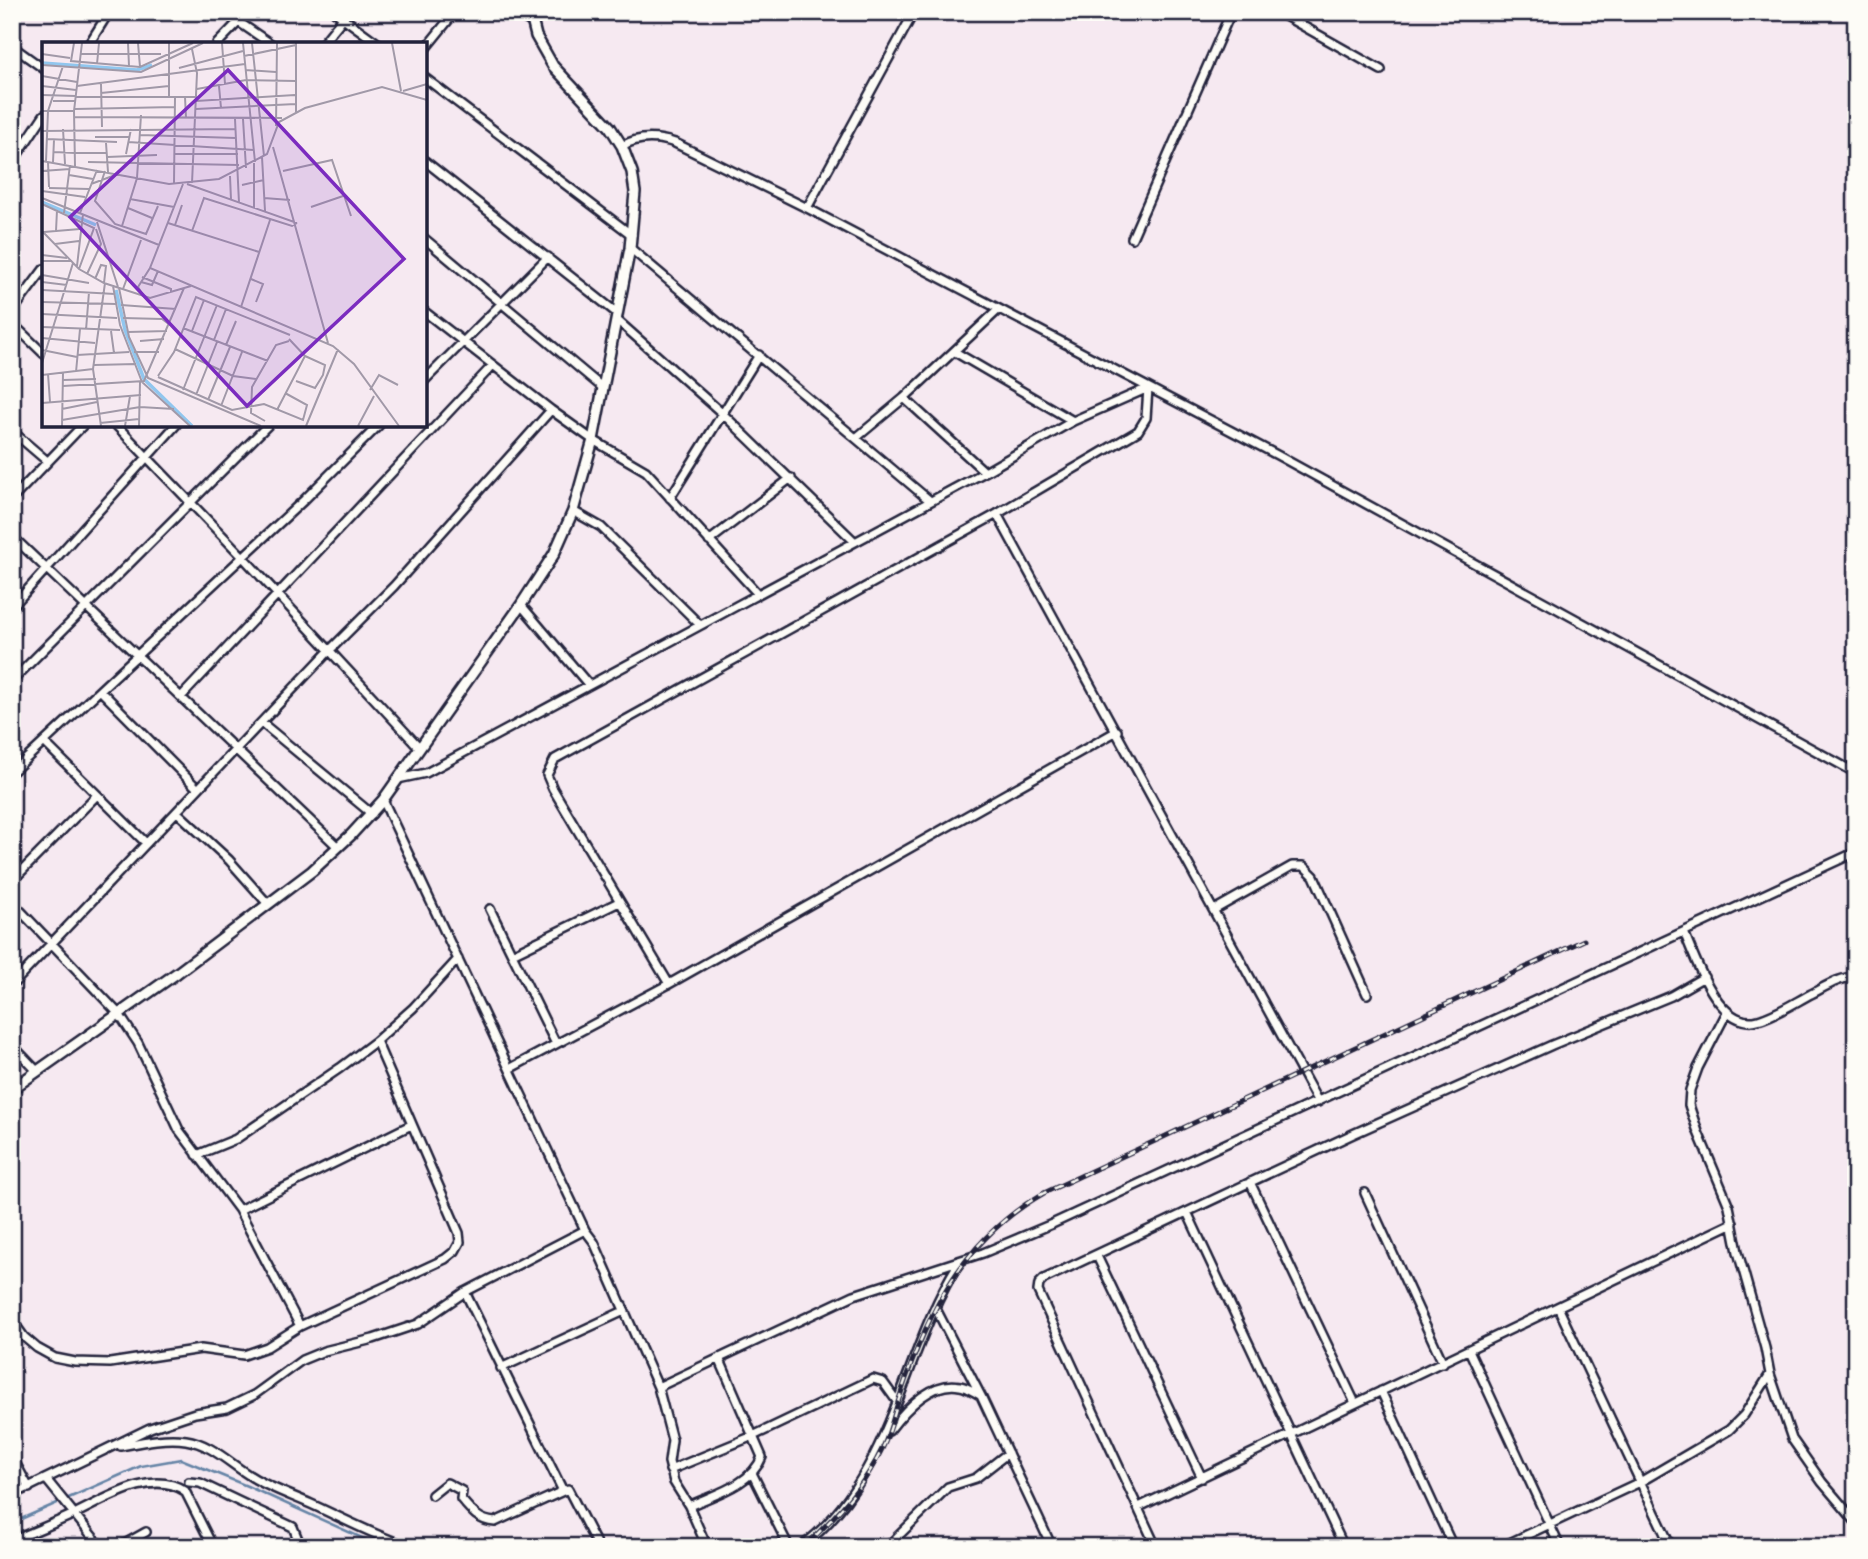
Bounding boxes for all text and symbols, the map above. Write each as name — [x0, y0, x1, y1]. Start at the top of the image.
inset map — [42, 42, 427, 427]

